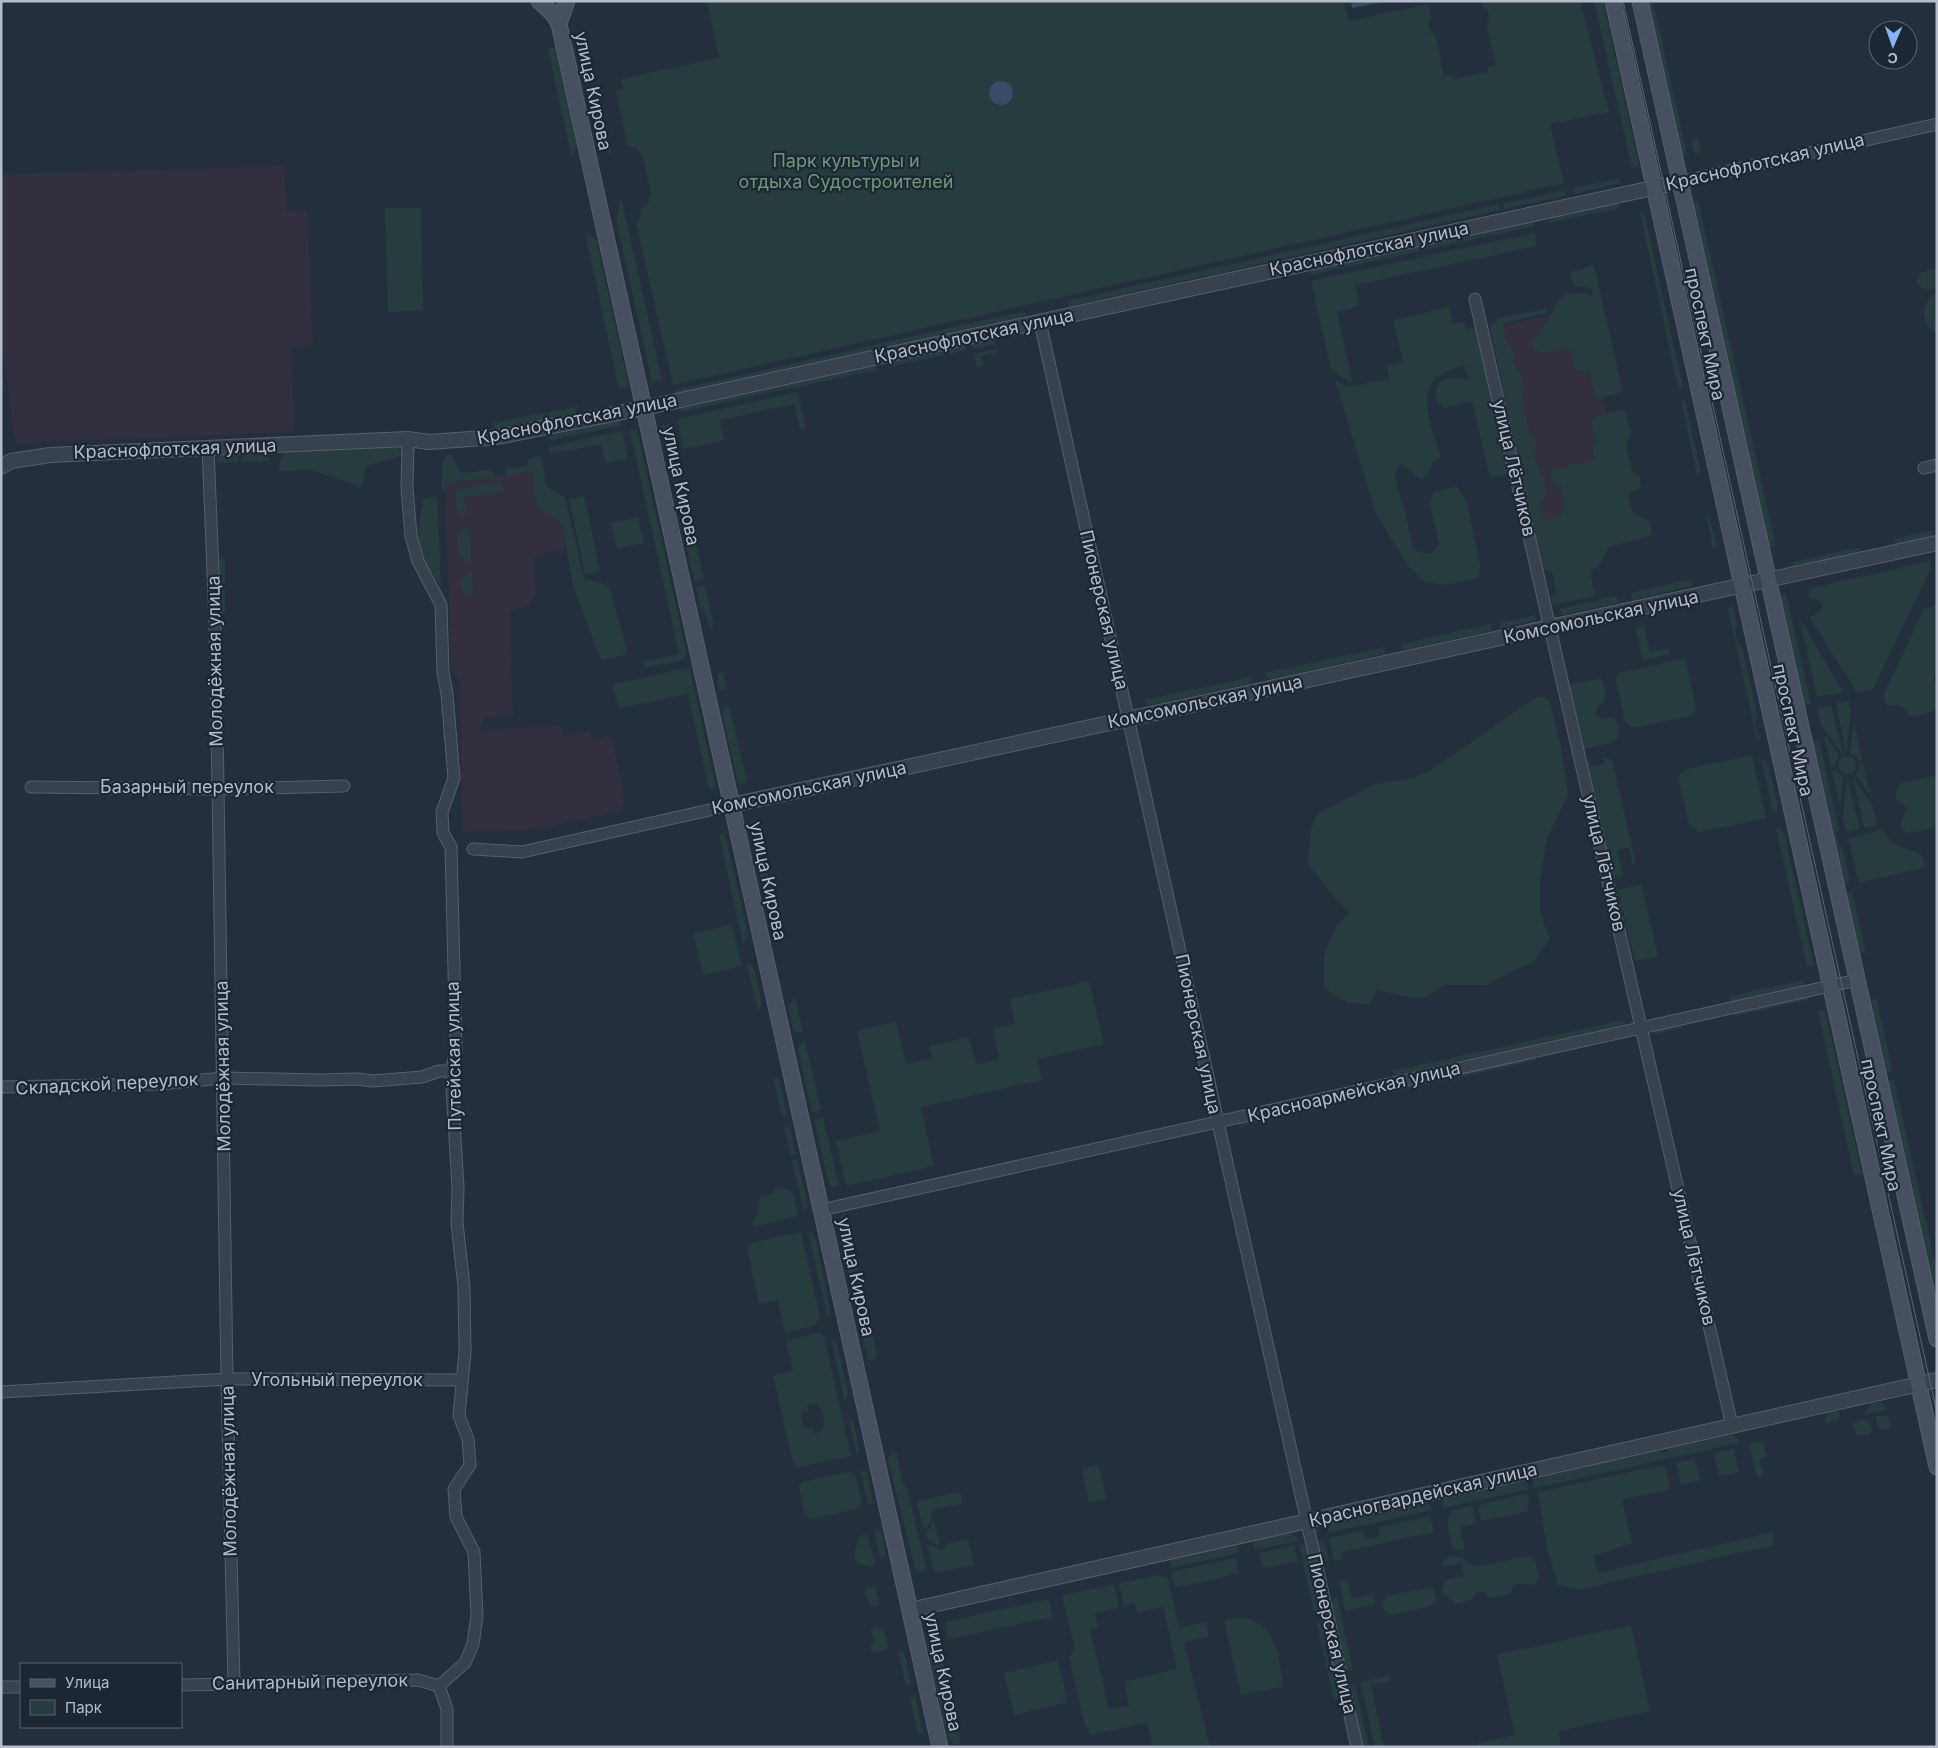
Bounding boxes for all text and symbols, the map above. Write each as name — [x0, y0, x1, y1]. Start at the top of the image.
north arrow — [1868, 20, 1918, 70]
street label: улица Кирова — [571, 30, 616, 152]
text: С — [1887, 50, 1898, 67]
street label: Краснофлотская улица — [1664, 128, 1866, 195]
park label: Парк культуры и отдыха Судостроителей — [739, 150, 953, 192]
street label: Краснофлотская улица — [1267, 217, 1470, 280]
street label: проспект Мира — [1681, 266, 1730, 402]
street label: Краснофлотская улица — [872, 304, 1075, 367]
street label: Краснофлотская улица — [475, 389, 679, 448]
street label: улица Лётчиков — [1489, 397, 1540, 538]
street label: улица Кирова — [659, 425, 704, 547]
street label: Краснофлотская улица — [73, 434, 277, 463]
street label: Пионерская улица — [1076, 528, 1133, 692]
street label: Молодёжная улица — [203, 575, 226, 747]
street label: Комсомольская улица — [1502, 586, 1700, 647]
street label: проспект Мира — [1769, 662, 1818, 798]
street label: Комсомольская улица — [1106, 671, 1304, 732]
street label: Комсомольская улица — [710, 757, 908, 818]
street label: Базарный переулок — [100, 776, 274, 797]
street label: улица Лётчиков — [1579, 792, 1630, 933]
street label: улица Кирова — [746, 820, 791, 942]
street label: Пионерская улица — [1171, 952, 1226, 1116]
street label: Молодёжная улица — [211, 980, 234, 1152]
street label: Путейская улица — [442, 981, 465, 1131]
street label: Красноармейская улица — [1245, 1057, 1462, 1126]
street label: проспект Мира — [1857, 1057, 1906, 1193]
street label: Складской переулок — [15, 1068, 199, 1099]
street label: улица Лётчиков — [1669, 1186, 1720, 1327]
street label: улица Кирова — [834, 1216, 879, 1338]
street label: Угольный переулок — [251, 1369, 423, 1390]
street label: Молодёжная улица — [217, 1385, 240, 1557]
street label: Красногвардейская улица — [1307, 1458, 1539, 1531]
street label: Пионерская улица — [1304, 1552, 1361, 1716]
street label: улица Кирова — [921, 1611, 966, 1733]
legend — [20, 1663, 182, 1728]
street label: Санитарный переулок — [212, 1669, 408, 1694]
text: Улица — [65, 1673, 109, 1692]
text: Парк — [65, 1698, 102, 1717]

